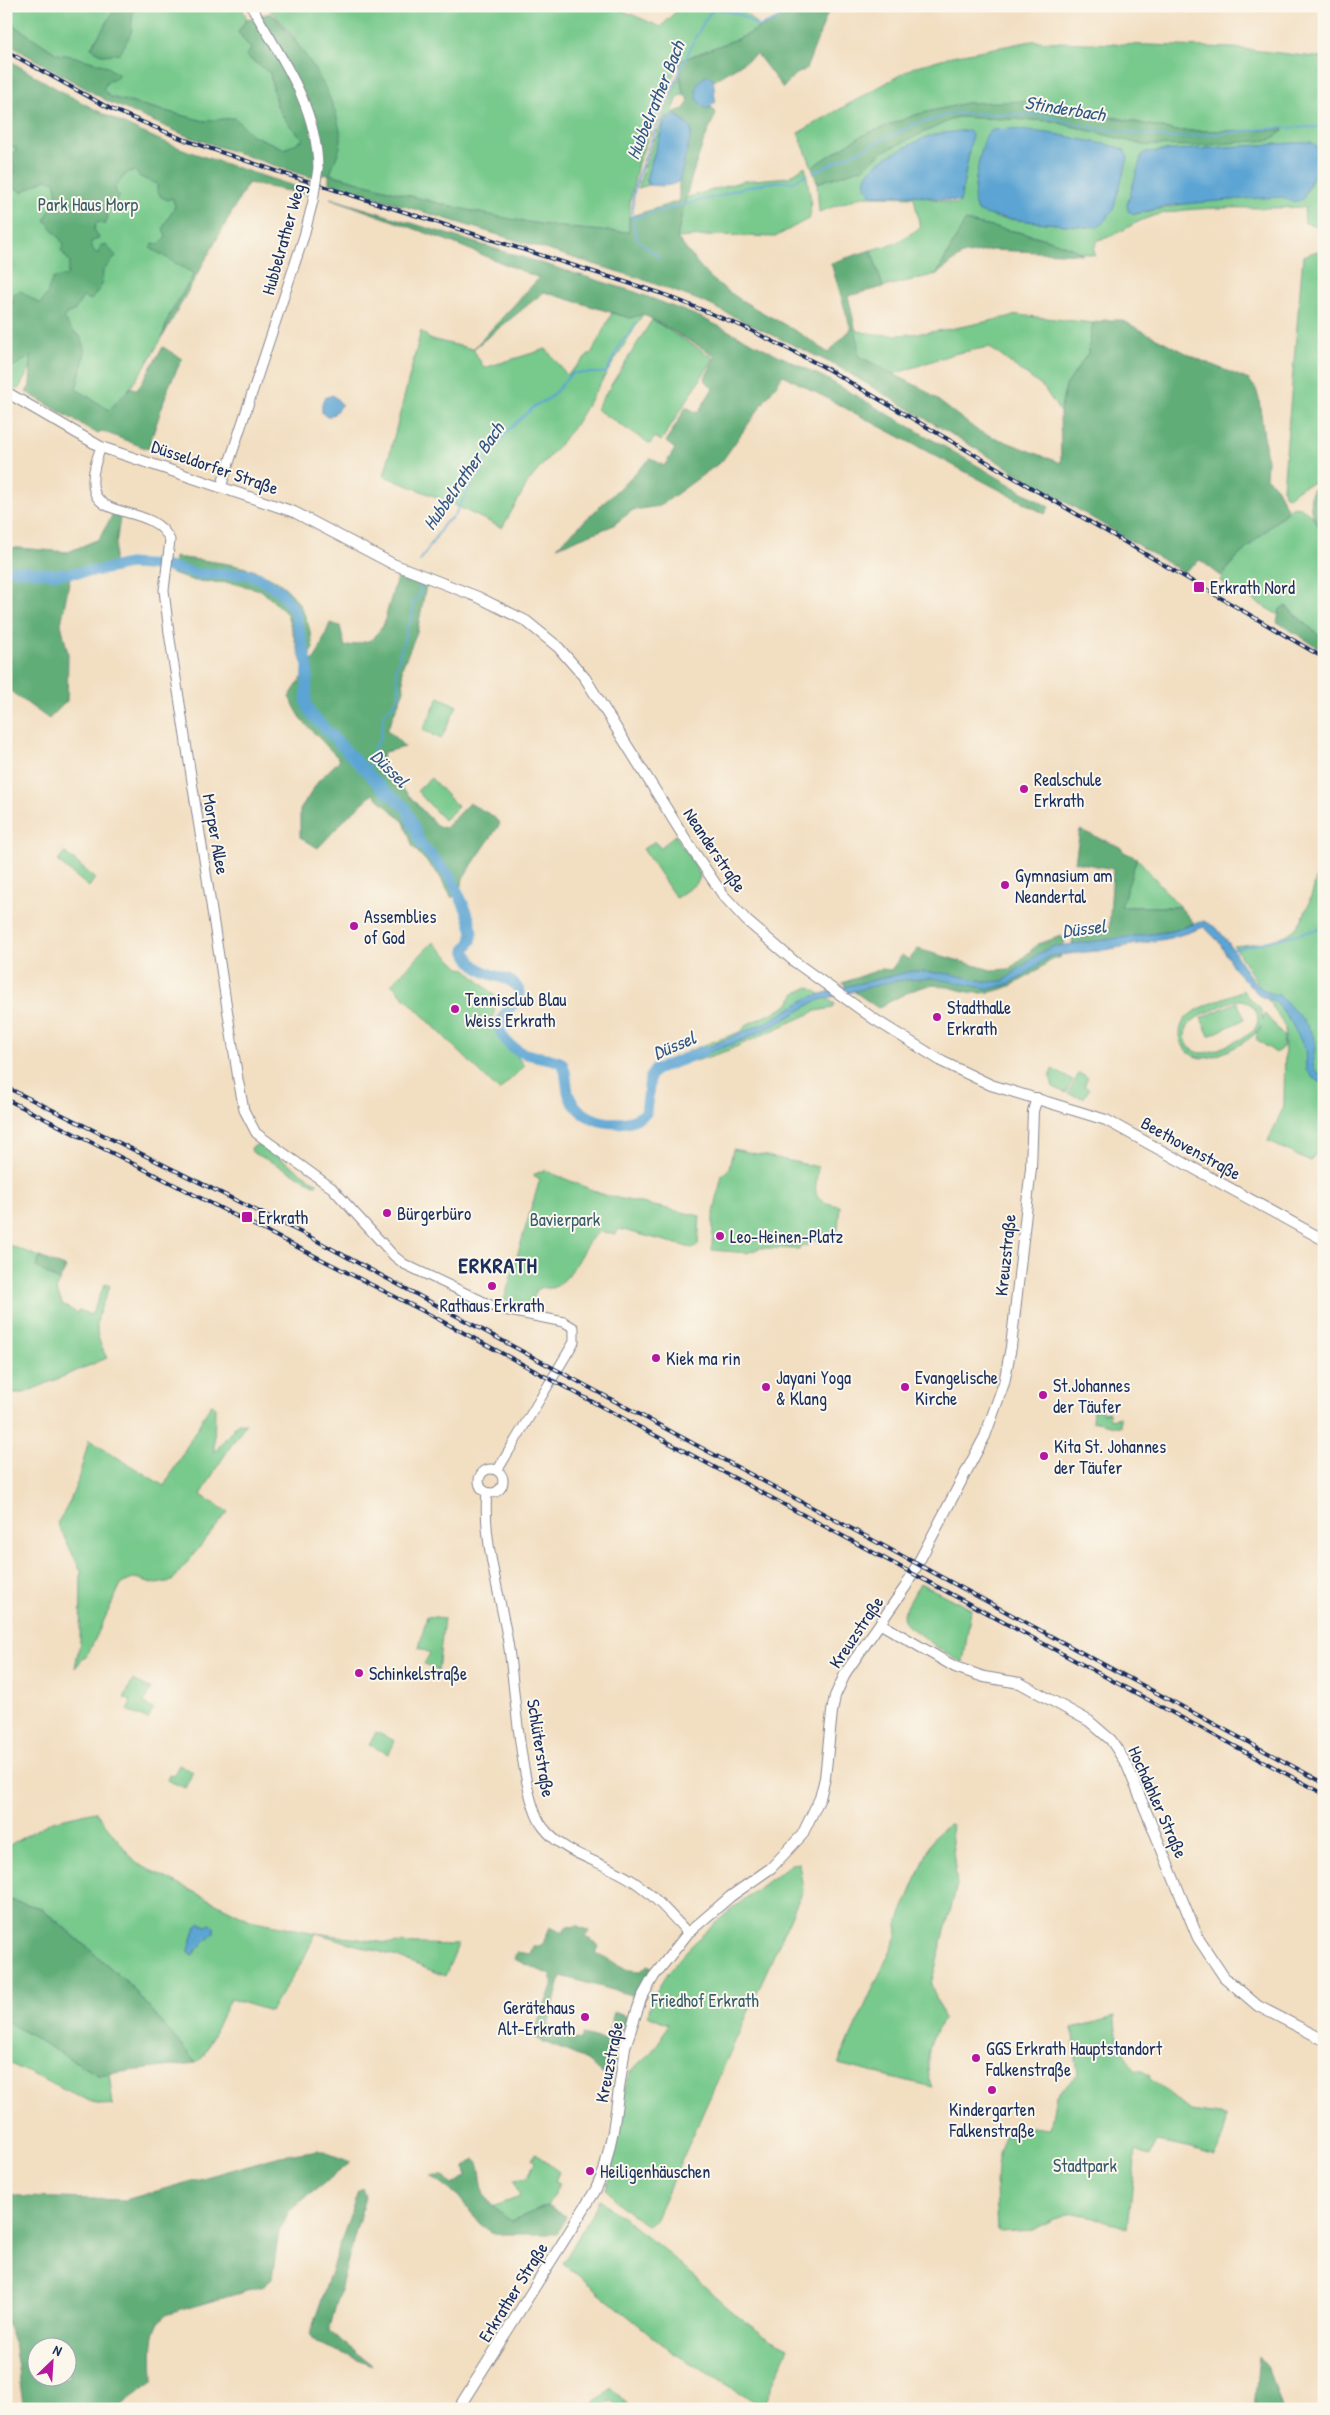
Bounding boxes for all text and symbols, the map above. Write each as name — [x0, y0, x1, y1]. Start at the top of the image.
water label: Hubbelrather Bach — [619, 35, 691, 163]
water label: Stinderbach — [1023, 89, 1109, 127]
street label: Hubbelrather Weg — [255, 180, 311, 298]
park label: Park Haus Morp — [38, 192, 139, 217]
water label: Hubbelrather Bach — [416, 415, 511, 535]
street label: Düsseldorfer Straße — [148, 434, 282, 500]
place label: Erkrath Nord — [1210, 575, 1295, 600]
marker: Erkrath Nord — [1192, 580, 1206, 594]
water label: Düssel — [365, 743, 415, 793]
place label: Realschule Erkrath — [1034, 767, 1102, 813]
marker: Realschule Erkrath — [1018, 783, 1030, 795]
street label: Morper Allee — [197, 792, 235, 876]
street label: Neanderstraße — [678, 803, 752, 897]
place label: Gymnasium am Neandertal — [1015, 863, 1113, 909]
marker: Gymnasium am Neandertal — [999, 879, 1011, 891]
place label: Assemblies of God — [364, 904, 436, 950]
water label: Düssel — [1061, 912, 1108, 944]
marker: Assemblies of God — [348, 920, 360, 932]
place label: Tennisclub Blau Weiss Erkrath — [465, 987, 567, 1033]
place label: Stadthalle Erkrath — [947, 995, 1011, 1041]
marker: Tennisclub Blau Weiss Erkrath — [449, 1003, 461, 1015]
marker: Stadthalle Erkrath — [931, 1011, 943, 1023]
water label: Düssel — [649, 1024, 700, 1066]
street label: Beethovenstraße — [1137, 1110, 1245, 1186]
place label: Bürgerbüro — [397, 1201, 471, 1226]
place label: Erkrath — [258, 1205, 309, 1230]
marker: Bürgerbüro — [381, 1207, 393, 1219]
park label: Bavierpark — [530, 1207, 601, 1232]
marker: Erkrath — [240, 1210, 254, 1224]
street label: Kreuzstraße — [988, 1213, 1022, 1297]
place label: Leo-Heinen-Platz — [730, 1224, 843, 1249]
marker: Leo-Heinen-Platz — [714, 1230, 726, 1242]
district label: ERKRATH — [458, 1250, 538, 1280]
marker: Rathaus Erkrath — [486, 1280, 498, 1292]
place label: Rathaus Erkrath — [440, 1293, 545, 1318]
place label: Kiek ma rin — [666, 1346, 741, 1371]
marker: Kiek ma rin — [650, 1352, 662, 1364]
place label: Jayani Yoga & Klang — [776, 1365, 851, 1411]
place label: Evangelische Kirche — [915, 1365, 998, 1411]
place label: St.Johannes der Täufer — [1053, 1373, 1130, 1419]
marker: Jayani Yoga & Klang — [760, 1381, 772, 1393]
marker: Evangelische Kirche — [899, 1381, 911, 1393]
marker: St.Johannes der Täufer — [1037, 1389, 1049, 1401]
place label: Kita St. Johannes der Täufer — [1054, 1434, 1166, 1480]
marker: Kita St. Johannes der Täufer — [1038, 1450, 1050, 1462]
street label: Kreuzstraße — [823, 1591, 889, 1673]
place label: Schinkelstraße — [369, 1661, 467, 1686]
marker: Schinkelstraße — [353, 1667, 365, 1679]
street label: Schlüterstraße — [521, 1697, 561, 1799]
street label: Hochdahler Straße — [1122, 1742, 1194, 1862]
park label: Friedhof Erkrath — [650, 1988, 759, 2013]
place label: Gerätehaus Alt-Erkrath — [498, 1995, 575, 2041]
marker: Gerätehaus Alt-Erkrath — [579, 2011, 591, 2023]
street label: Kreuzstraße — [589, 2019, 629, 2105]
place label: GGS Erkrath Hauptstandort Falkenstraße — [985, 2036, 1163, 2082]
marker: GGS Erkrath Hauptstandort Falkenstraße — [970, 2052, 982, 2064]
marker: Kindergarten Falkenstraße — [986, 2084, 998, 2096]
place label: Kindergarten Falkenstraße — [948, 2097, 1035, 2143]
park label: Stadtpark — [1053, 2153, 1117, 2178]
place label: Heiligenhäuschen — [600, 2159, 710, 2184]
marker: Heiligenhäuschen — [584, 2165, 596, 2177]
street label: Erkrather Straße — [472, 2237, 554, 2347]
north arrow — [28, 2338, 78, 2388]
text: N — [50, 2340, 66, 2360]

